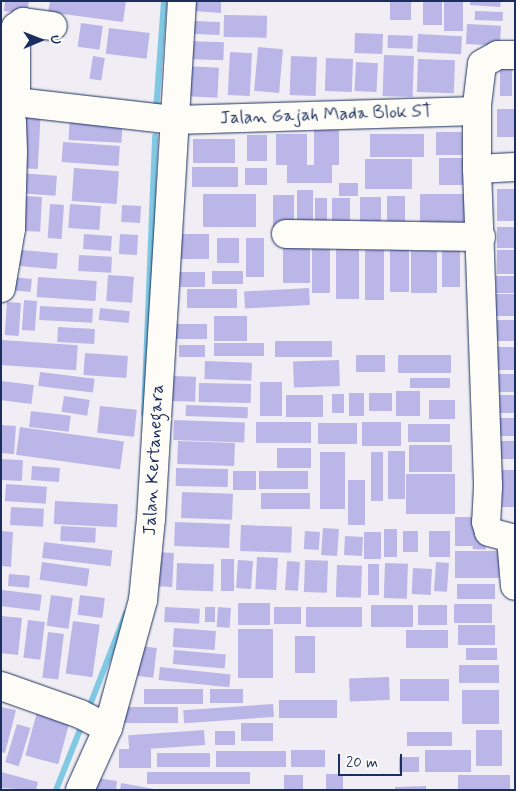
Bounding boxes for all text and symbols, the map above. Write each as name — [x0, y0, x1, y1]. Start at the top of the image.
north arrow — [15, 15, 65, 65]
text: U — [46, 35, 64, 44]
street label: Jalan Gajah Mada Blok ST — [222, 101, 430, 129]
street label: Jalan Kertanegara — [139, 385, 169, 535]
scale bar — [341, 744, 405, 776]
text: 20 m — [346, 753, 378, 773]

